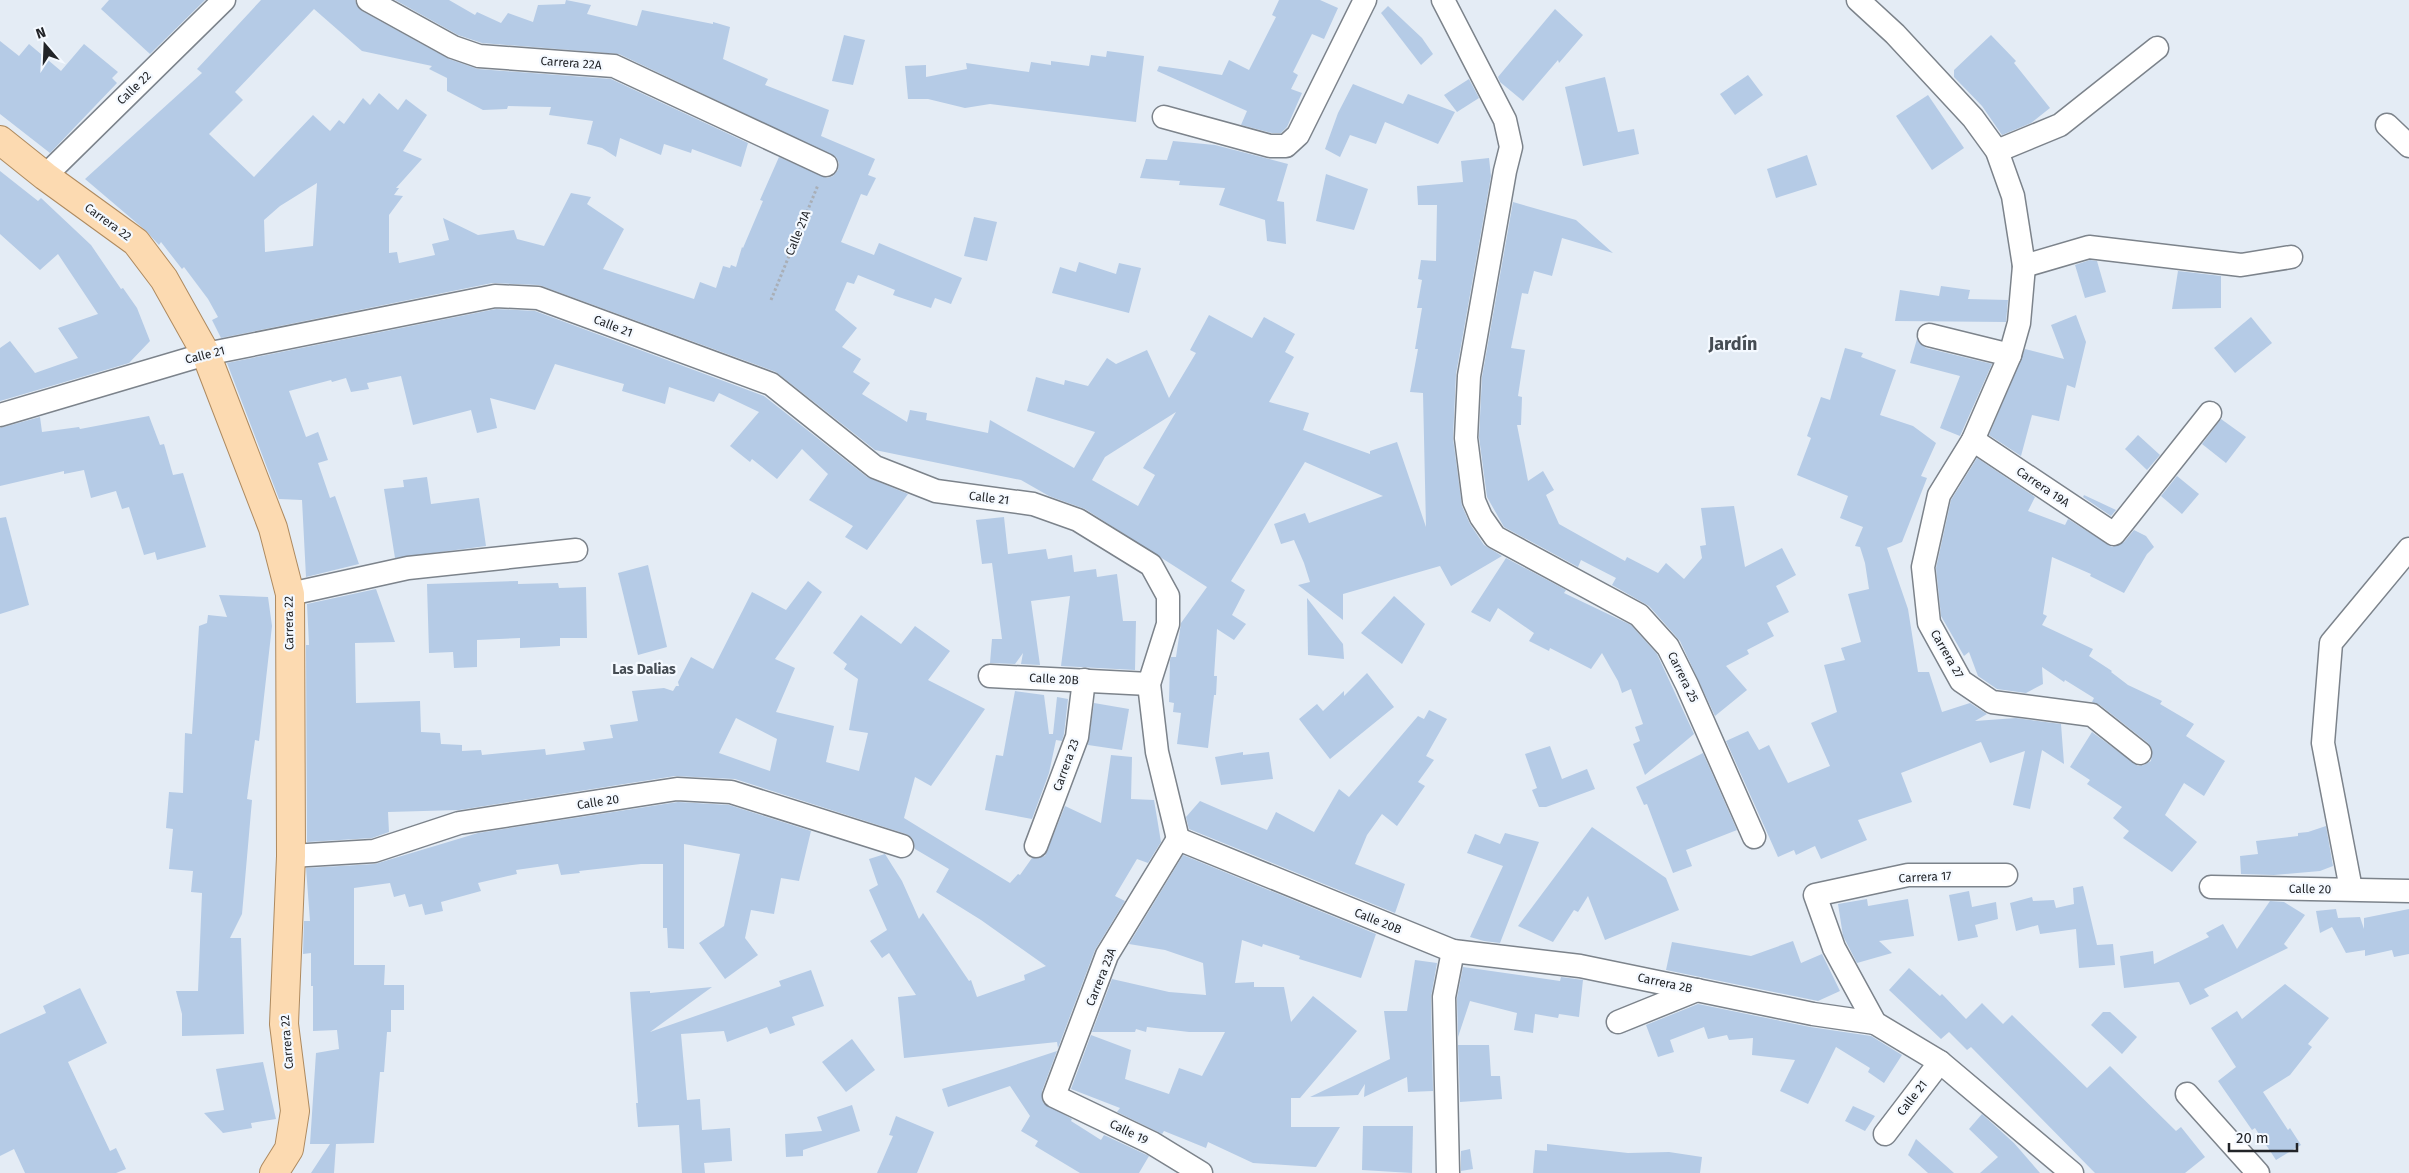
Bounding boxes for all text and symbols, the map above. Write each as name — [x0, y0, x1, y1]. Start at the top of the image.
north arrow — [20, 20, 70, 70]
text: N — [34, 24, 48, 43]
street label: Carrera 22A — [540, 54, 602, 72]
street label: Calle 22 — [114, 68, 154, 107]
street label: Carrera 22 — [82, 200, 134, 244]
street label: Calle 21A — [783, 208, 813, 258]
street label: Calle 21 — [592, 312, 634, 340]
district label: Jardín — [1708, 333, 1757, 355]
street label: Calle 21 — [184, 343, 226, 367]
street label: Carrera 19A — [2014, 464, 2072, 510]
street label: Calle 21 — [968, 489, 1010, 507]
street label: Carrera 22 — [282, 596, 296, 650]
street label: Carrera 27 — [1928, 627, 1966, 681]
street label: Carrera 25 — [1665, 649, 1701, 705]
district label: Las Dalias — [612, 661, 676, 678]
street label: Calle 20B — [1029, 671, 1079, 687]
street label: Carrera 23 — [1050, 737, 1082, 793]
street label: Calle 20 — [576, 792, 620, 812]
street label: Carrera 17 — [1898, 869, 1952, 885]
street label: Calle 20 — [2289, 882, 2332, 896]
street label: Calle 20B — [1352, 905, 1404, 937]
street label: Carrera 23A — [1083, 946, 1119, 1008]
street label: Carrera 2B — [1636, 970, 1694, 996]
street label: Carrera 22 — [278, 1014, 296, 1070]
street label: Calle 21 — [1894, 1078, 1930, 1118]
street label: Calle 19 — [1107, 1117, 1151, 1147]
scale bar — [2229, 1120, 2296, 1152]
text: 20 m — [2236, 1129, 2269, 1147]

